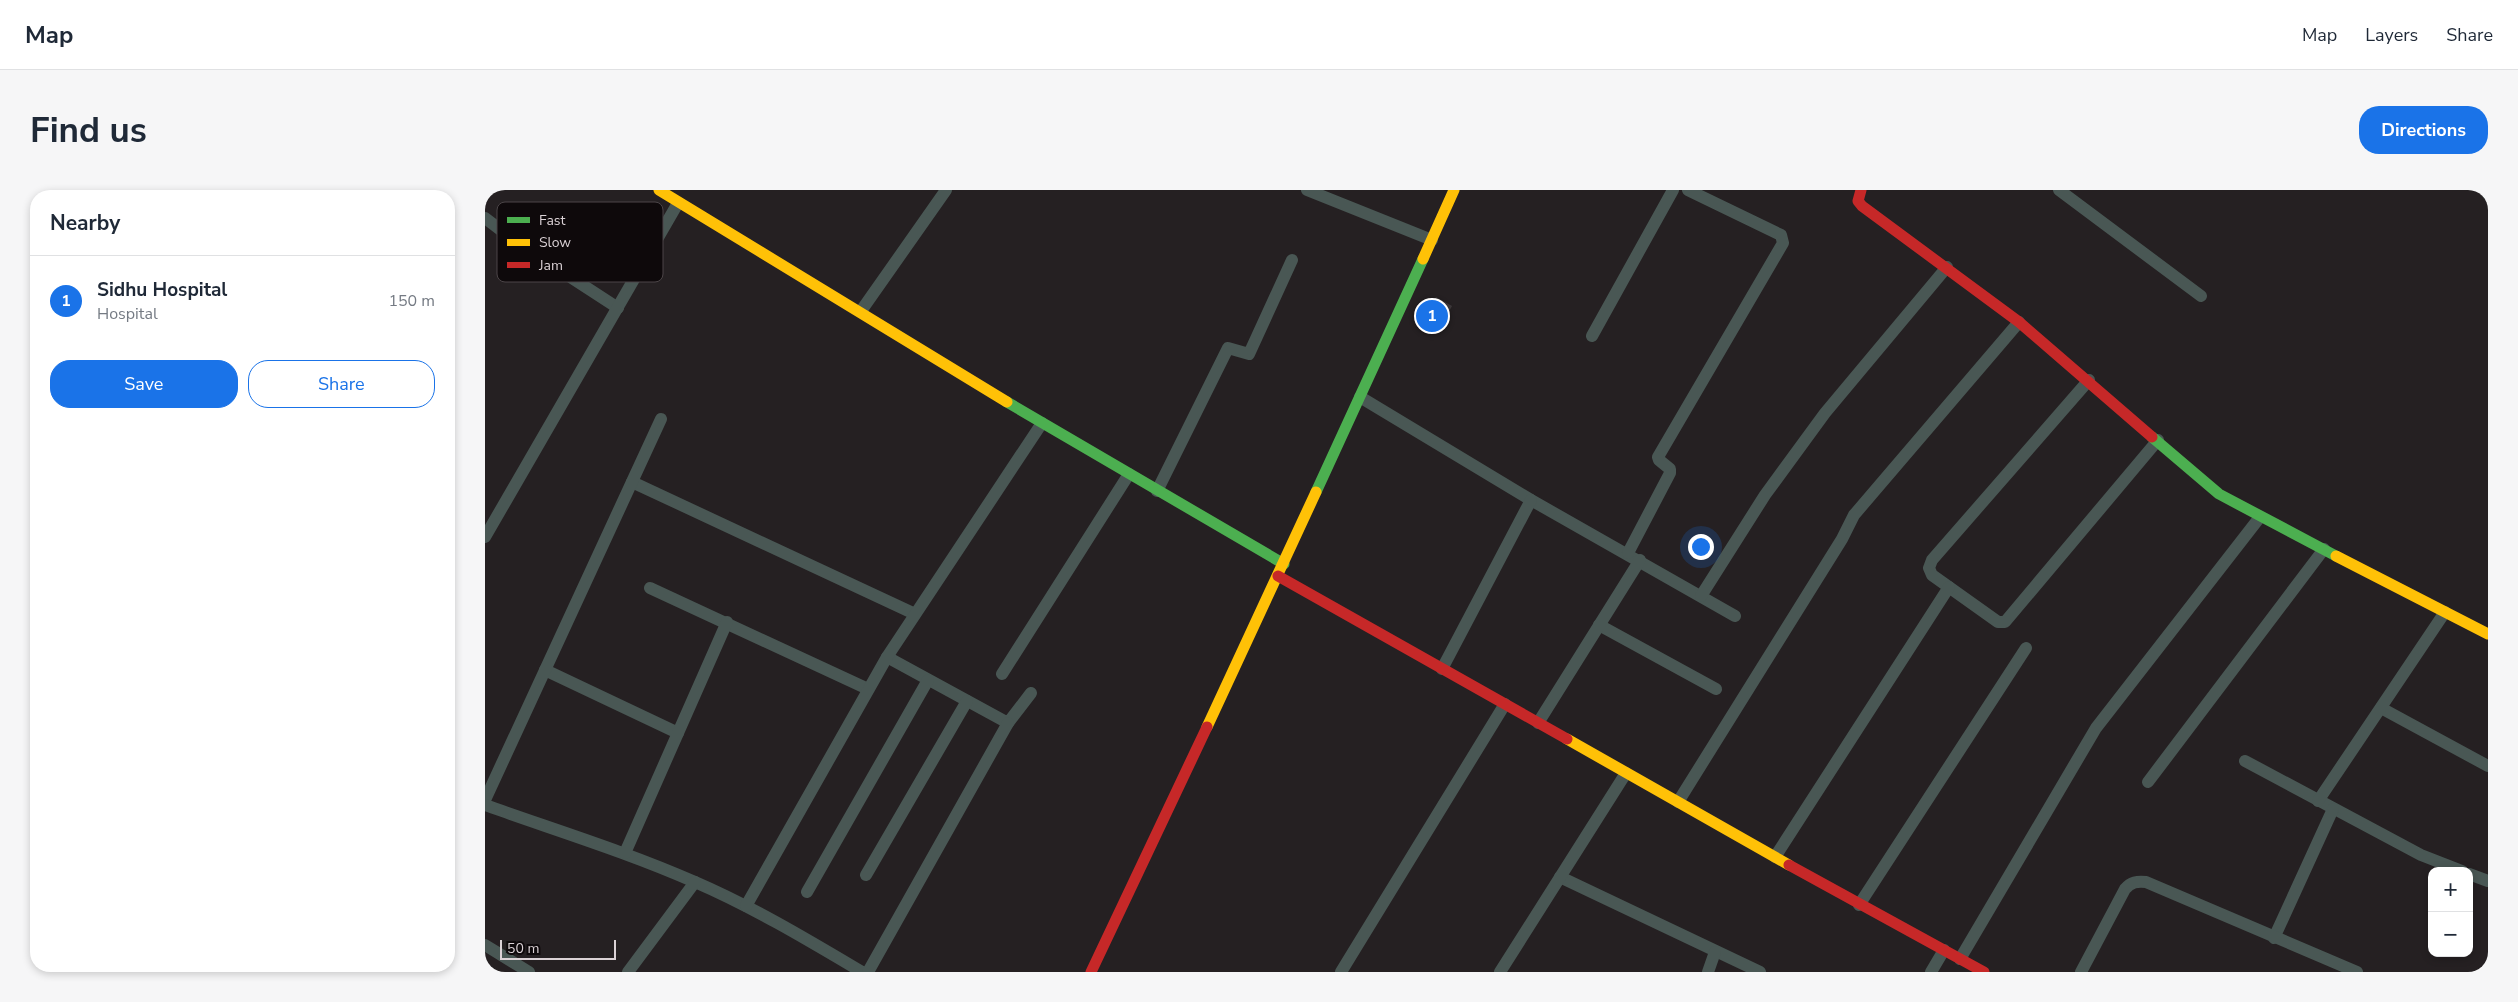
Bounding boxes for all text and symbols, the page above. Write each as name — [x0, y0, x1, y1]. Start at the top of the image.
text: Map — [25, 19, 73, 51]
text: Map — [2302, 23, 2337, 47]
text: Layers — [2365, 23, 2418, 47]
text: Share — [2446, 23, 2493, 47]
button: Directions — [2359, 106, 2488, 154]
text: Find us — [30, 107, 147, 154]
legend — [497, 202, 663, 282]
text: Nearby — [50, 209, 120, 237]
text: Fast — [539, 211, 565, 230]
text: Slow — [539, 233, 571, 252]
text: Jam — [538, 256, 563, 275]
text: Sidhu Hospital — [97, 277, 227, 303]
text: 1 — [61, 290, 71, 312]
text: 150 m — [388, 290, 435, 312]
pin: 1 — [1416, 297, 1448, 335]
text: Hospital — [97, 303, 158, 325]
button: Save — [50, 360, 238, 408]
button: Share — [248, 360, 435, 408]
your location — [1688, 534, 1714, 560]
map controls — [2428, 867, 2473, 957]
button: + — [2428, 867, 2473, 912]
button: − — [2428, 912, 2473, 957]
scale bar — [500, 937, 616, 960]
text: 50 m — [507, 939, 539, 958]

